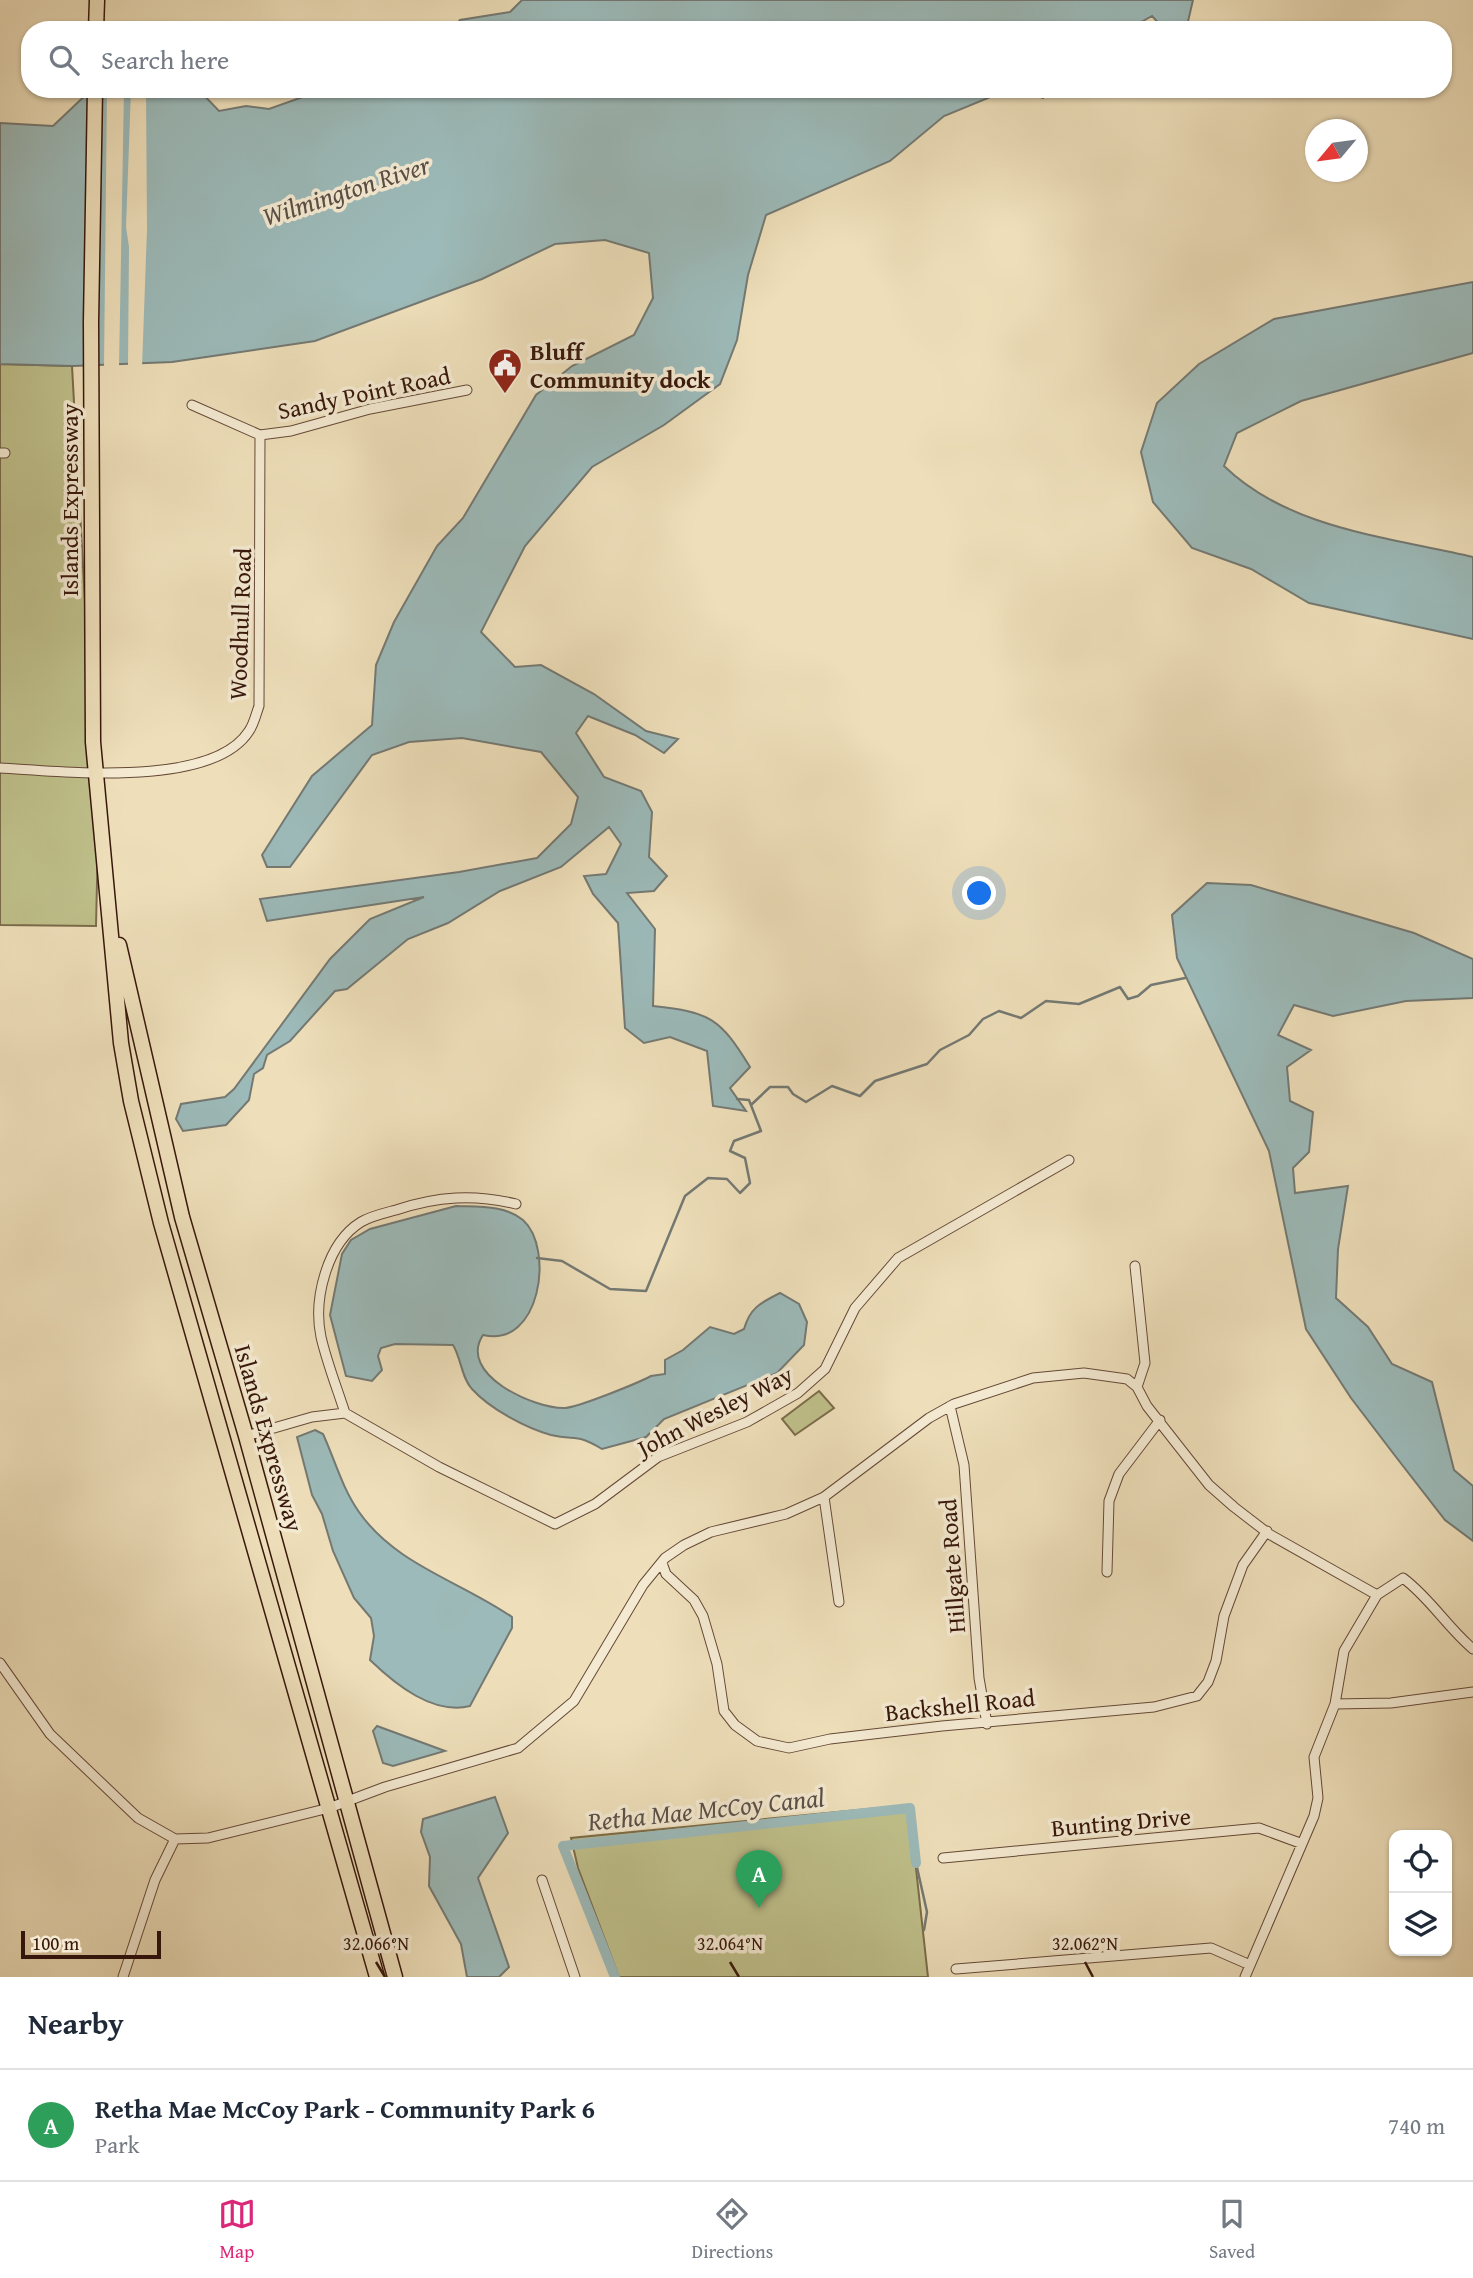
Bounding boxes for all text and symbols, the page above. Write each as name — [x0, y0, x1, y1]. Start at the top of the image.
search box — [21, 21, 1452, 98]
text: Search here — [101, 40, 229, 79]
icon: search — [45, 41, 83, 79]
north arrow — [1305, 119, 1368, 182]
water label: Wilmington River — [257, 144, 436, 235]
place label: Bluff Community dock — [530, 334, 711, 397]
public building icon: Bluff Community dock — [486, 346, 524, 395]
street label: Sandy Point Road — [274, 358, 454, 428]
street label: Islands Expressway — [52, 403, 87, 597]
street label: Woodhull Road — [220, 547, 260, 701]
your location — [962, 876, 996, 910]
street label: Islands Expressway — [226, 1340, 312, 1536]
street label: John Wesley Way — [629, 1357, 799, 1467]
street label: Hillgate Road — [930, 1497, 974, 1634]
street label: Backshell Road — [883, 1680, 1037, 1730]
water label: Retha Mae McCoy Canal — [585, 1777, 826, 1841]
street label: Bunting Drive — [1050, 1798, 1192, 1846]
map controls — [1389, 1830, 1452, 1956]
button: locate — [1389, 1830, 1452, 1893]
pin: A — [736, 1850, 782, 1908]
button: layers — [1389, 1893, 1452, 1956]
scale bar — [21, 1928, 161, 1960]
text: 100 m — [32, 1929, 79, 1957]
text: 32.066°N — [343, 1930, 409, 1957]
text: 32.064°N — [697, 1930, 763, 1957]
text: 32.062°N — [1052, 1930, 1118, 1957]
text: Nearby — [28, 2001, 124, 2045]
text: Retha Mae McCoy Park - Community Park 6 — [95, 2089, 595, 2128]
text: A — [44, 2109, 58, 2142]
text: 740 m — [1388, 2109, 1445, 2142]
text: Park — [95, 2128, 139, 2161]
tab: Map — [218, 2195, 256, 2265]
tab: Directions — [692, 2195, 773, 2265]
tab: Saved — [1209, 2195, 1255, 2265]

